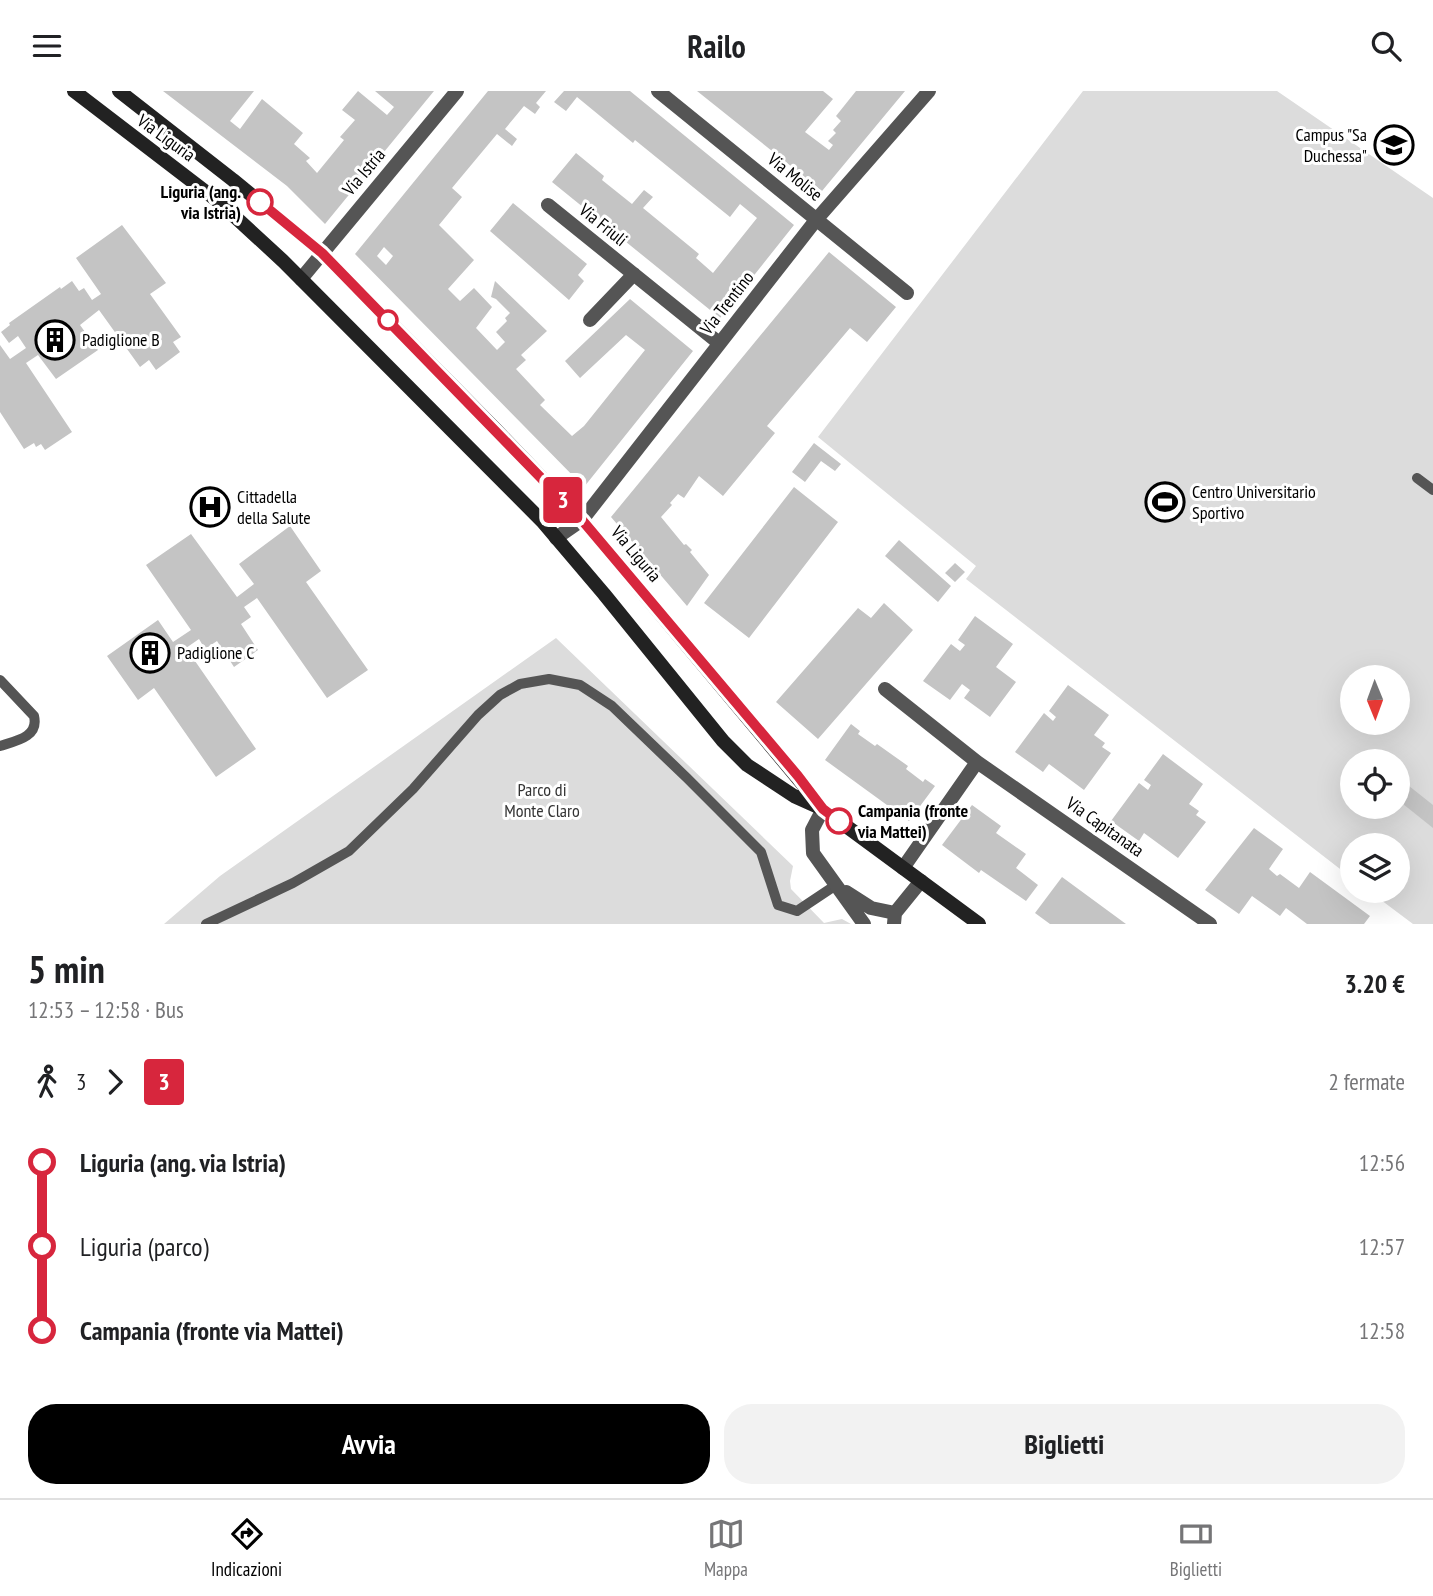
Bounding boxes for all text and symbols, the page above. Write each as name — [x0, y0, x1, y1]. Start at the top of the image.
text: Railo — [687, 25, 746, 67]
icon: menu — [28, 27, 66, 65]
icon: search — [1367, 27, 1405, 65]
street label: Via Liguria — [132, 108, 200, 166]
place label: Campus "Sa Duchessa" — [1296, 123, 1367, 167]
school or university icon: Campus "Sa Duchessa" — [1373, 124, 1415, 166]
street label: Via Istria — [337, 143, 390, 201]
street label: Via Molise — [762, 147, 827, 206]
place label: Liguria (ang. via Istria) — [161, 180, 241, 224]
marker: Liguria (ang. via Istria) — [247, 189, 273, 215]
street label: Via Friuli — [574, 198, 632, 251]
street label: Via Trentino — [694, 266, 759, 340]
unlabelled marker — [378, 310, 398, 330]
building icon: Padiglione B — [34, 319, 76, 361]
place label: Padiglione B — [82, 328, 160, 351]
line badge: 3 — [540, 477, 586, 523]
place label: Centro Universitario Sportivo — [1192, 480, 1316, 524]
sports icon: Centro Universitario Sportivo — [1144, 481, 1186, 523]
text: 3 — [557, 484, 569, 515]
place label: Cittadella della Salute — [237, 485, 311, 529]
hospital icon: Cittadella della Salute — [189, 486, 231, 528]
street label: Via Liguria — [606, 520, 666, 586]
building icon: Padiglione C — [129, 632, 171, 674]
place label: Padiglione C — [177, 641, 255, 664]
north arrow — [1340, 665, 1410, 735]
map controls — [1340, 665, 1410, 903]
button: locate — [1340, 749, 1410, 819]
park label: Parco di Monte Claro — [504, 778, 580, 822]
street label: Via Capitanata — [1061, 791, 1149, 862]
place label: Campania (fronte via Mattei) — [857, 799, 969, 843]
marker: Campania (fronte via Mattei) — [826, 808, 852, 834]
button: layers — [1340, 833, 1410, 903]
text: 5 min — [28, 944, 105, 993]
text: 3.20 € — [1344, 967, 1405, 1000]
text: 12:53 – 12:58 · Bus — [28, 995, 184, 1024]
icon: walk — [28, 1063, 66, 1101]
icon: forward — [96, 1063, 134, 1101]
text: 3 — [158, 1066, 170, 1097]
text: 3 — [76, 1067, 86, 1096]
text: 2 fermate — [1328, 1067, 1405, 1096]
text: Liguria (ang. via Istria) — [80, 1146, 286, 1179]
text: 12:56 — [1359, 1148, 1405, 1177]
text: Liguria (parco) — [80, 1230, 209, 1263]
text: 12:57 — [1359, 1232, 1405, 1261]
text: Campania (fronte via Mattei) — [80, 1314, 344, 1347]
text: 12:58 — [1359, 1316, 1405, 1345]
button: Avvia — [28, 1404, 710, 1484]
button: Biglietti — [724, 1404, 1405, 1484]
tab: Indicazioni — [211, 1515, 282, 1581]
tab: Mappa — [704, 1515, 748, 1581]
tab: Biglietti — [1170, 1515, 1222, 1581]

